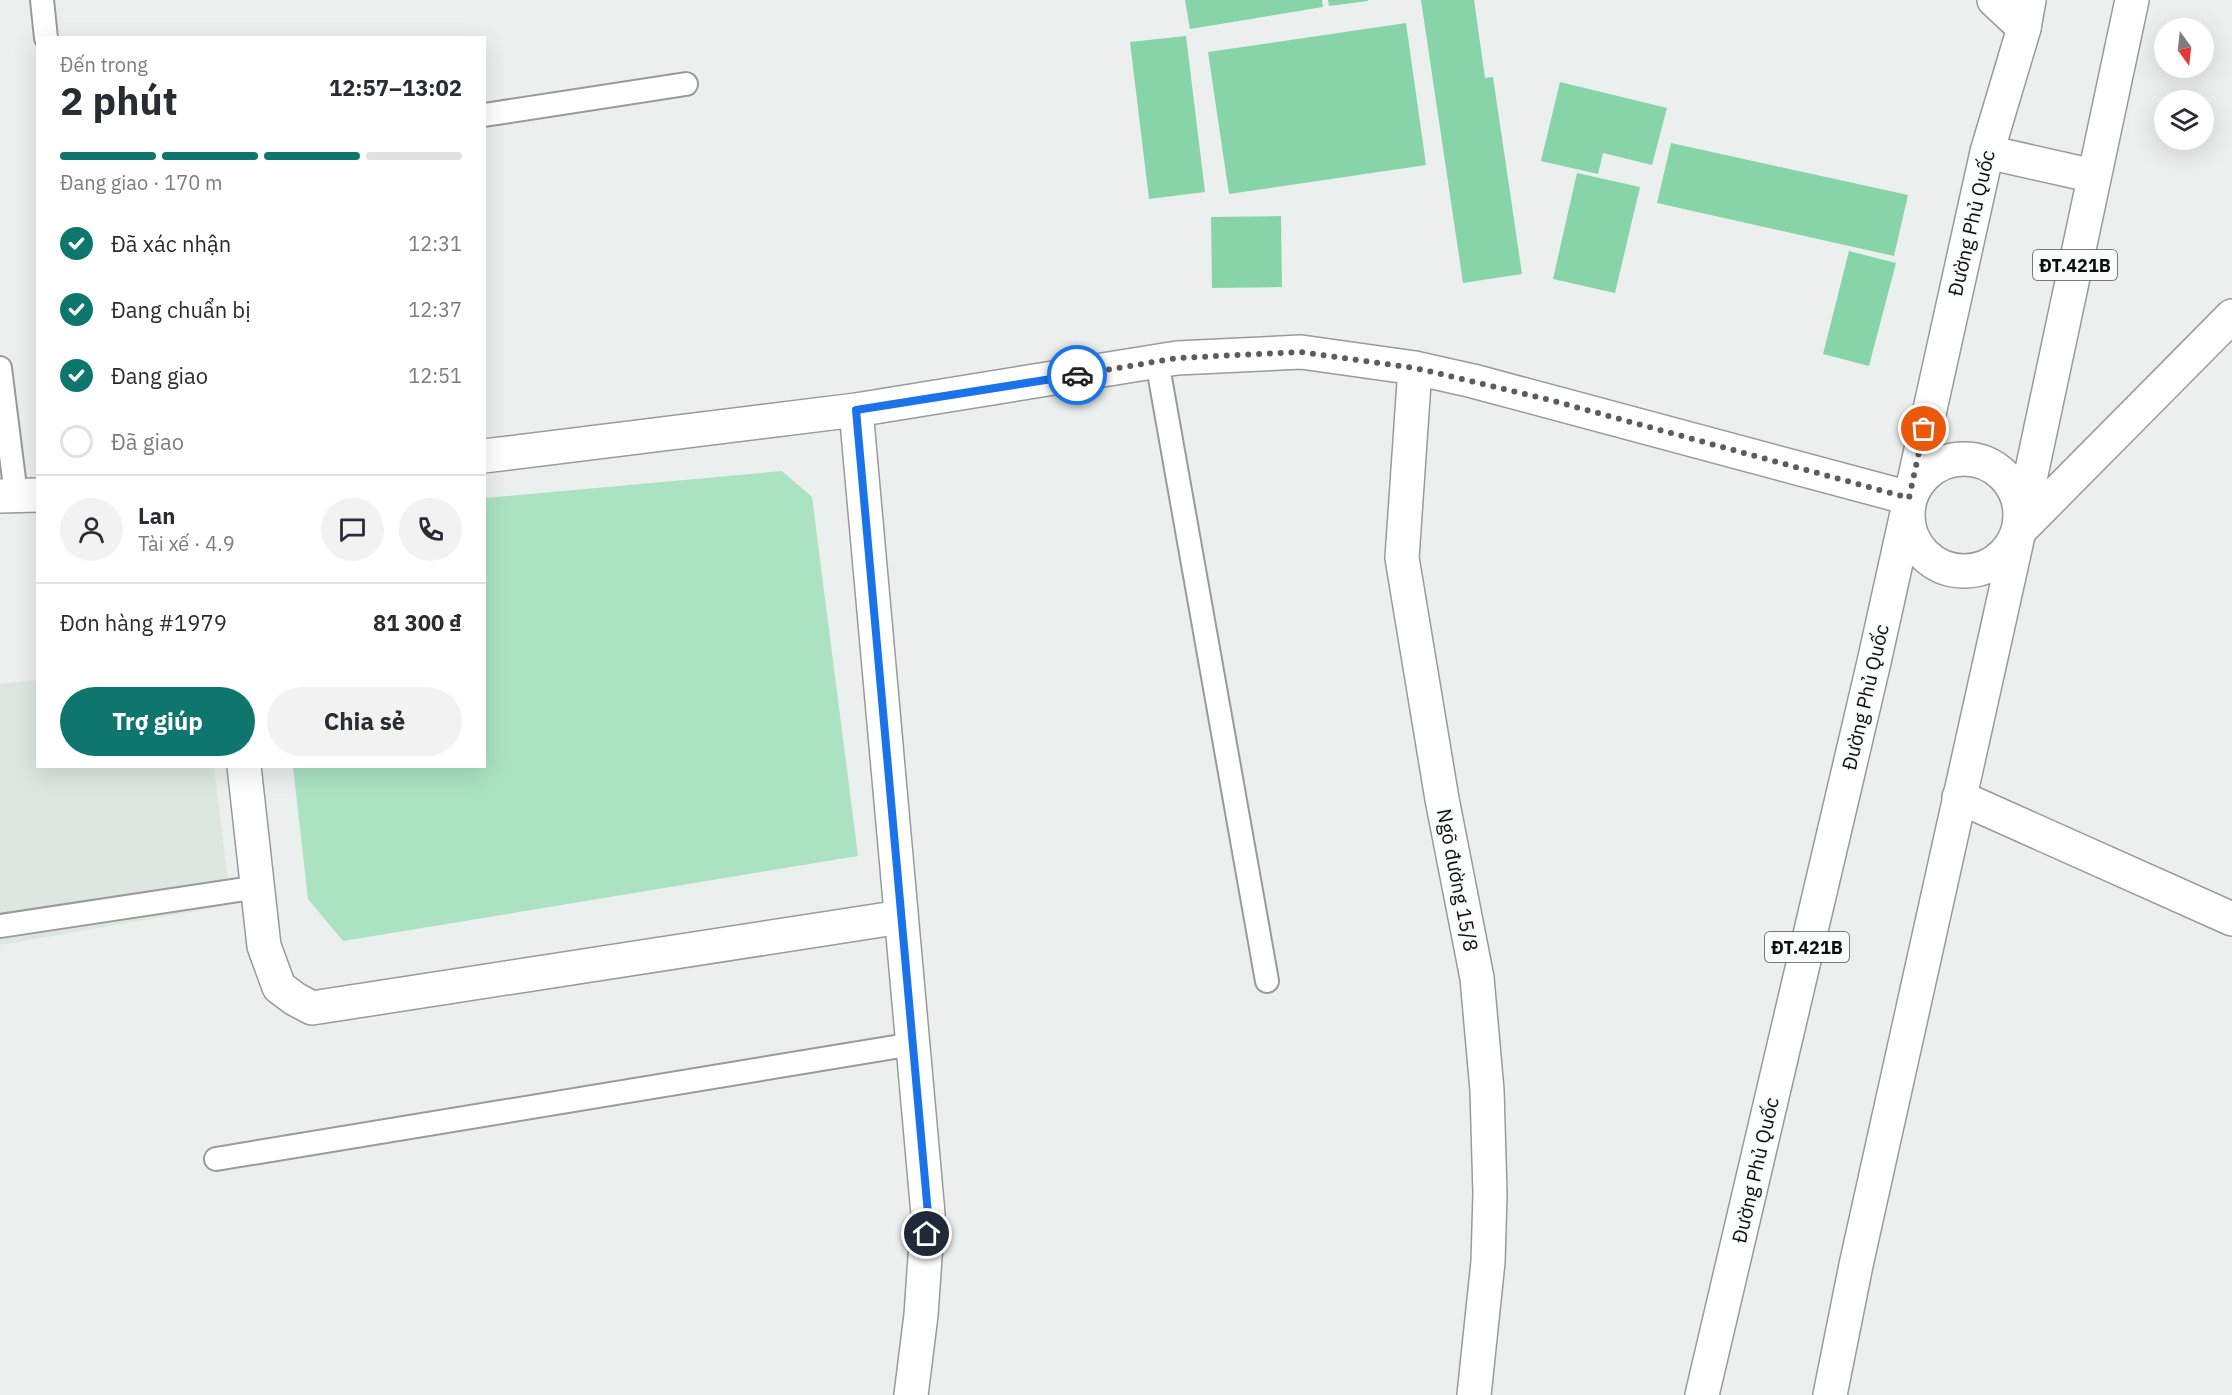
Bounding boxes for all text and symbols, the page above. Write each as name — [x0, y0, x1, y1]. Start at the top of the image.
north arrow — [2154, 18, 2214, 78]
map controls — [2154, 18, 2214, 150]
text: Đến trong — [60, 51, 148, 78]
text: 12:57–13:02 — [329, 73, 462, 102]
text: 2 phút — [60, 75, 178, 126]
button: layers — [2154, 90, 2214, 150]
street label: Đường Phủ Quốc — [1941, 147, 2001, 299]
text: Đang giao · 170 m — [60, 169, 222, 196]
icon: check — [60, 227, 93, 260]
text: Đã xác nhận — [111, 229, 231, 258]
text: 12:31 — [408, 230, 462, 257]
road number: ĐT.421B — [2033, 250, 2117, 280]
icon: check — [60, 293, 93, 326]
text: Đang chuẩn bị — [111, 295, 251, 324]
text: 12:37 — [408, 296, 462, 323]
courier — [1047, 345, 1107, 405]
icon: check — [60, 359, 93, 392]
icon: car — [1061, 359, 1094, 392]
text: Đang giao — [111, 361, 208, 390]
text: 12:51 — [408, 362, 462, 389]
pin — [1898, 403, 1949, 454]
icon: bag — [1907, 412, 1940, 445]
text: Đã giao — [111, 427, 184, 456]
button: person — [60, 498, 123, 561]
button: chat — [321, 498, 384, 561]
button: phone — [399, 498, 462, 561]
text: Lan — [138, 501, 175, 530]
text: Tài xế · 4.9 — [138, 530, 235, 557]
text: Đơn hàng #1979 — [60, 608, 227, 637]
text: 81 300 ₫ — [373, 608, 462, 637]
street label: Đường Phủ Quốc — [1835, 621, 1895, 773]
button: Trợ giúp — [60, 687, 255, 756]
button: Chia sẻ — [267, 687, 462, 756]
street label: Ngõ đường 15/8 — [1431, 806, 1485, 954]
road number: ĐT.421B — [1765, 932, 1849, 962]
street label: Đường Phủ Quốc — [1725, 1094, 1785, 1246]
pin — [901, 1208, 952, 1259]
icon: home — [910, 1217, 943, 1250]

